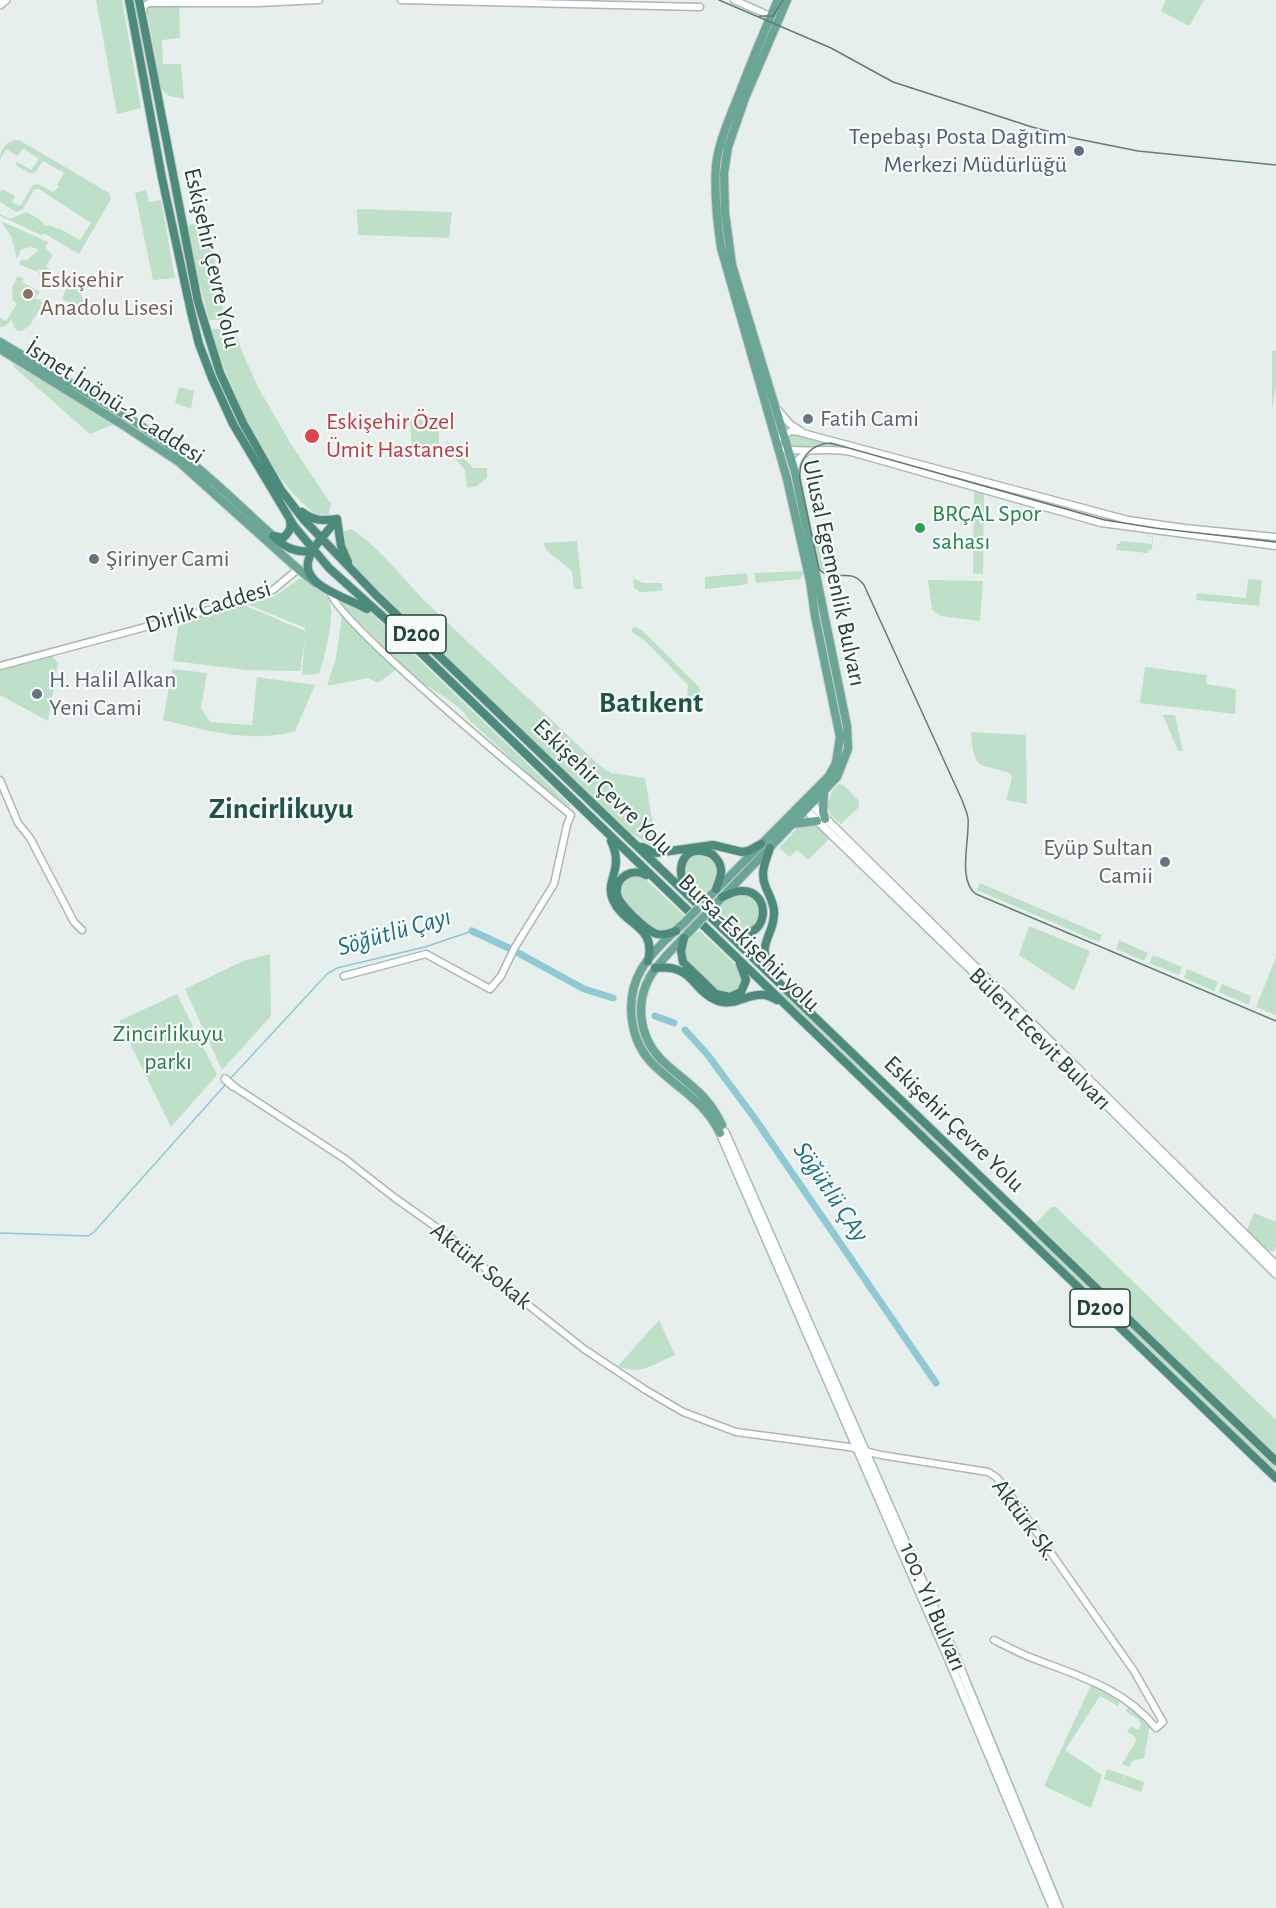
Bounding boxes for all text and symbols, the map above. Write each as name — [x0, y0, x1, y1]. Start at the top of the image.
place label: Tepebaşı Posta Dağıtım Merkezi Müdürlüğü — [849, 123, 1067, 179]
marker: Tepebaşı Posta Dağıtım Merkezi Müdürlüğü — [1072, 144, 1086, 158]
street label: Eskişehir Çevre Yolu — [177, 165, 247, 351]
place label: Eskişehir Anadolu Lisesi — [40, 266, 174, 322]
marker: Eskişehir Anadolu Lisesi — [21, 287, 35, 301]
street label: İsmet İnönü-2 Caddesi — [20, 333, 210, 471]
place label: Fatih Cami — [820, 405, 919, 433]
place label: Eskişehir Özel Ümit Hastanesi — [326, 408, 470, 464]
marker: Fatih Cami — [801, 412, 815, 426]
marker: Eskişehir Özel Ümit Hastanesi — [303, 427, 321, 445]
street label: Ulusal Egemenlik Bulvarı — [796, 457, 872, 689]
place label: BRÇAL Spor sahası — [932, 500, 1041, 556]
marker: BRÇAL Spor sahası — [913, 521, 927, 535]
place label: Şirinyer Cami — [106, 545, 230, 573]
marker: Şirinyer Cami — [87, 552, 101, 566]
street label: Dirlik Caddesi — [142, 574, 274, 640]
road number: D200 — [386, 615, 446, 653]
place label: H. Halil Alkan Yeni Cami — [49, 666, 176, 722]
district label: Batıkent — [599, 685, 703, 721]
marker: H. Halil Alkan Yeni Cami — [30, 687, 44, 701]
street label: Eskişehir Çevre Yolu — [527, 713, 679, 861]
district label: Zincirlikuyu — [209, 791, 353, 827]
place label: Eyüp Sultan Camii — [1043, 834, 1153, 890]
marker: Eyüp Sultan Camii — [1158, 855, 1172, 869]
street label: Bursa-Eskişehir yolu — [672, 868, 826, 1018]
water label: Söğütlü Çayı — [334, 901, 454, 963]
street label: Bülent Ecevit Bulvarı — [963, 962, 1117, 1116]
park label: Zincirlikuyu parkı — [113, 1020, 223, 1076]
street label: Eskişehir Çevre Yolu — [878, 1050, 1030, 1198]
water label: Söğütlü ÇAy — [786, 1136, 876, 1248]
street label: Aktürk Sokak — [424, 1216, 538, 1316]
road number: D200 — [1070, 1289, 1130, 1327]
street label: Aktürk Sk. — [986, 1473, 1064, 1567]
street label: 100. Yıl Bulvarı — [893, 1539, 973, 1675]

